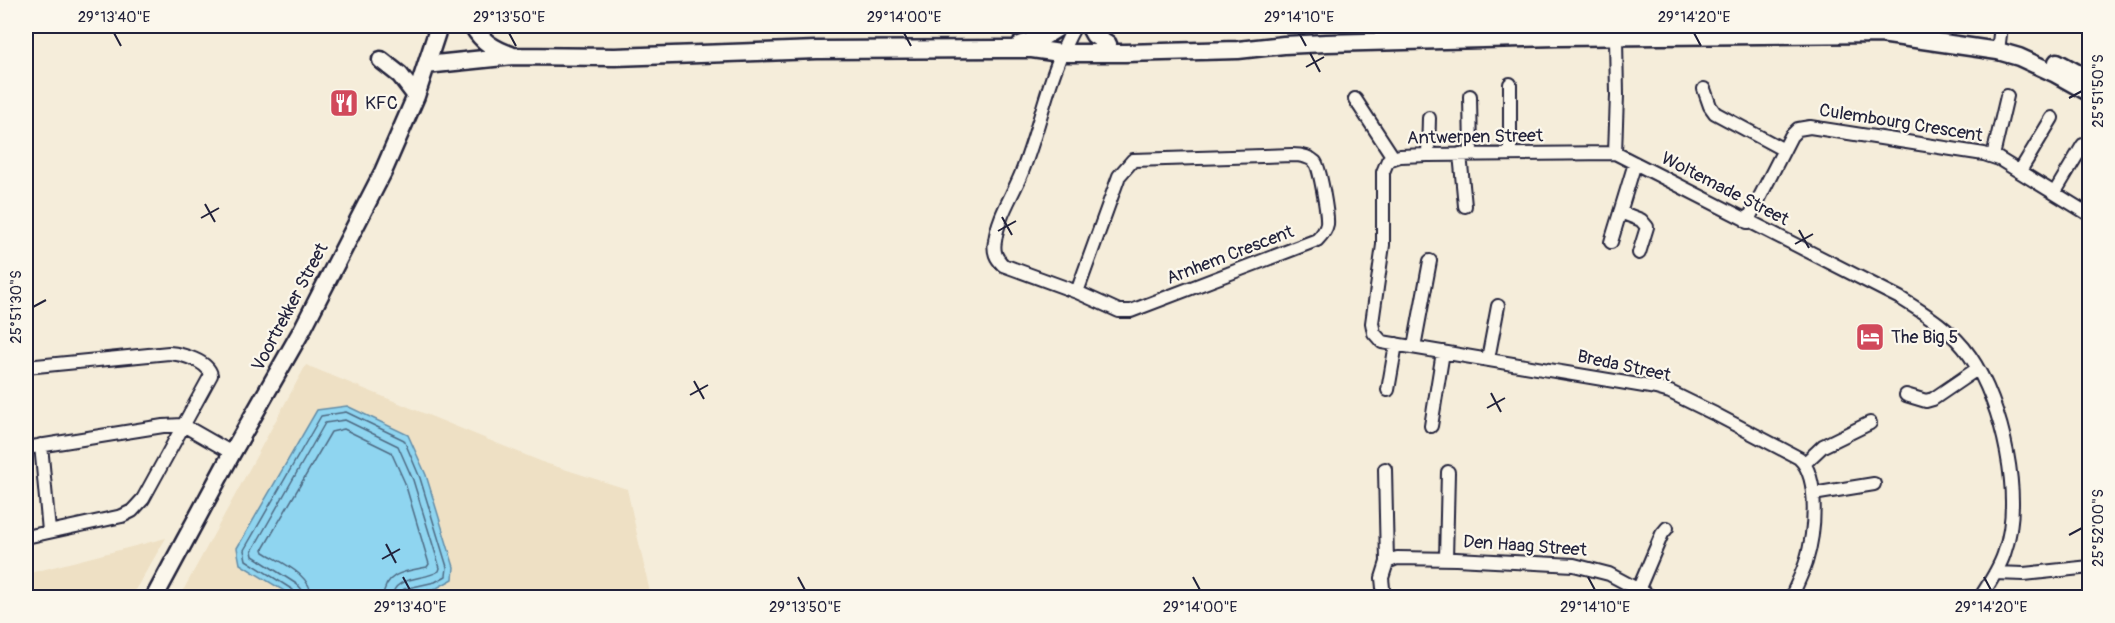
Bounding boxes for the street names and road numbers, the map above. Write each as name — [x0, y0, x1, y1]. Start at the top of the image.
street label: Culembourg Crescent — [1818, 99, 1985, 147]
street label: Antwerpen Street — [1407, 124, 1544, 150]
street label: Woltemade Street — [1657, 147, 1793, 231]
street label: Arnhem Crescent — [1163, 220, 1298, 290]
street label: Voortrekker Street — [247, 238, 334, 375]
street label: Breda Street — [1575, 345, 1674, 387]
street label: Den Haag Street — [1462, 530, 1588, 562]

